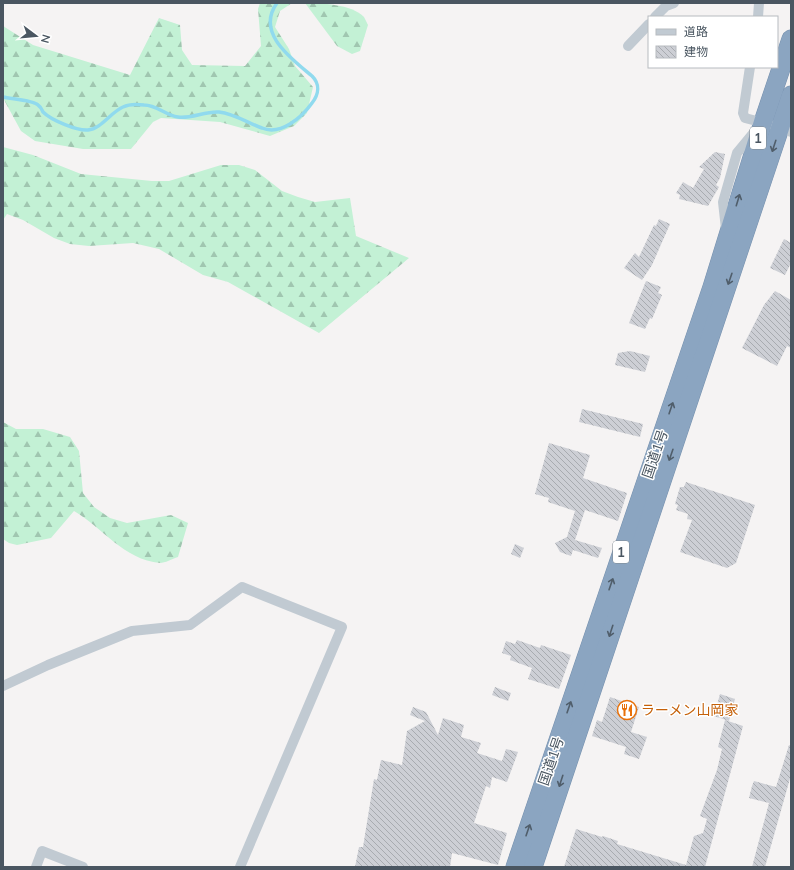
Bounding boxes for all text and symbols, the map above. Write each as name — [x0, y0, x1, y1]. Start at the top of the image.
north arrow — [16, 16, 56, 56]
legend — [648, 16, 778, 68]
text: 道路 — [684, 24, 708, 39]
text: N — [38, 33, 53, 45]
text: 建物 — [684, 44, 708, 59]
road number: 1 — [750, 127, 766, 149]
one-way arrow — [770, 139, 777, 152]
one-way arrow — [735, 194, 742, 207]
one-way arrow — [726, 272, 733, 285]
one-way arrow — [668, 401, 675, 414]
street label: 国道1号 — [638, 427, 672, 481]
one-way arrow — [666, 449, 674, 461]
road number: 1 — [613, 541, 629, 563]
one-way arrow — [608, 577, 615, 590]
one-way arrow — [607, 625, 615, 637]
restaurant icon: ラーメン山岡家 — [616, 699, 638, 721]
one-way arrow — [566, 701, 574, 713]
place label: ラーメン山岡家 — [641, 701, 738, 719]
street label: 国道1号 — [534, 734, 568, 788]
one-way arrow — [557, 775, 565, 787]
one-way arrow — [525, 824, 532, 837]

